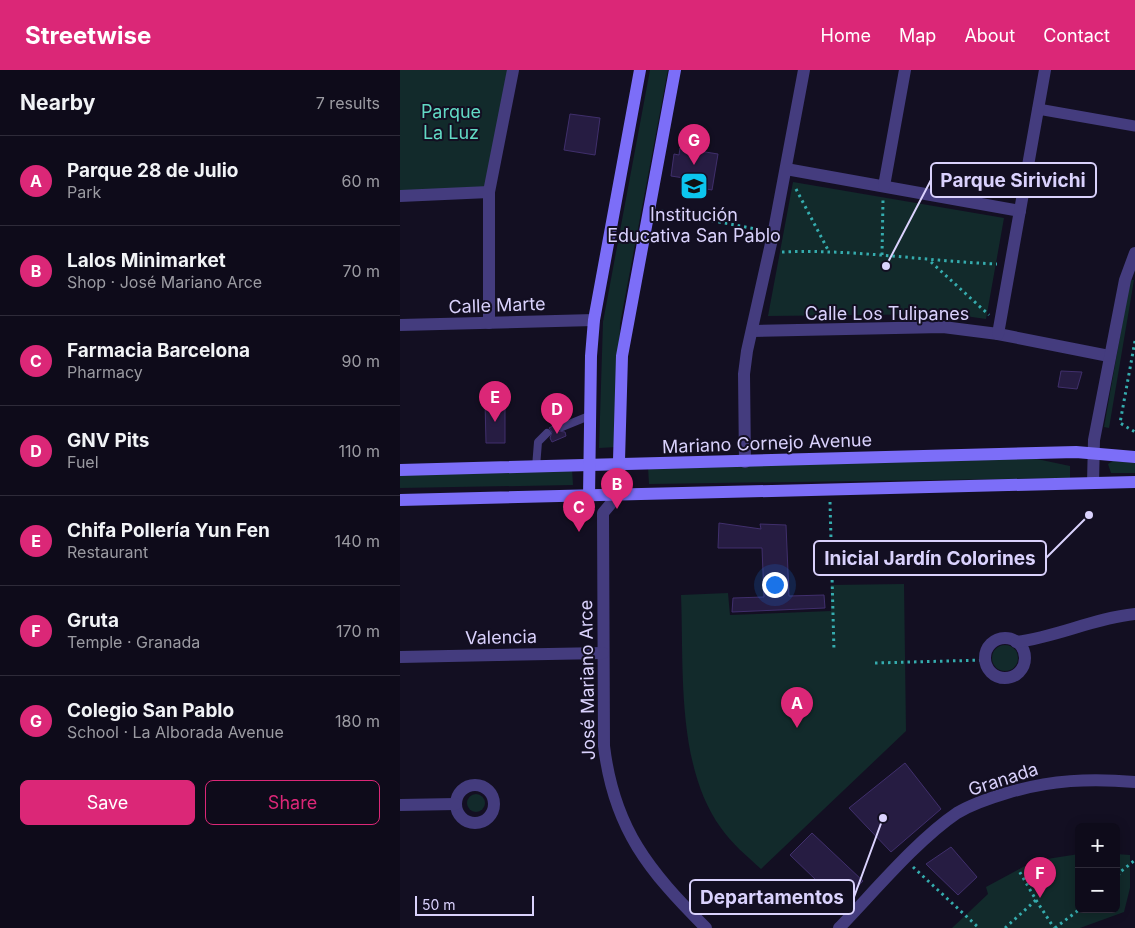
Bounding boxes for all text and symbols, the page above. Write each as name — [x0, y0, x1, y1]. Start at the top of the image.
text: Streetwise — [25, 21, 151, 50]
text: Home — [821, 25, 871, 46]
text: Map — [899, 25, 936, 46]
text: About — [964, 25, 1015, 46]
text: Contact — [1043, 25, 1110, 46]
text: Nearby — [20, 90, 95, 115]
text: 7 results — [316, 93, 380, 113]
park label: Parque La Luz — [421, 101, 481, 143]
pin: G — [678, 124, 710, 165]
text: Parque 28 de Julio — [67, 159, 239, 182]
callout: Parque Sirivichi — [931, 163, 1096, 197]
text: Parque Sirivichi — [940, 169, 1086, 192]
text: A — [30, 171, 42, 191]
text: 60 m — [341, 171, 380, 191]
school or university icon: Institución Educativa San Pablo — [679, 171, 709, 201]
text: Park — [67, 182, 101, 202]
place label: Institución Educativa San Pablo — [607, 204, 781, 246]
text: Lalos Minimarket — [67, 249, 226, 272]
text: B — [31, 261, 41, 281]
text: 70 m — [343, 261, 380, 281]
text: Shop · José Mariano Arce — [67, 272, 262, 292]
street label: Calle Marte — [448, 293, 546, 317]
street label: Calle Los Tulipanes — [805, 303, 969, 324]
text: Farmacia Barcelona — [67, 339, 250, 362]
text: C — [30, 351, 42, 371]
text: 90 m — [341, 351, 380, 371]
text: Pharmacy — [67, 362, 143, 382]
pin: E — [479, 381, 511, 422]
pin: D — [541, 393, 573, 434]
text: GNV Pits — [67, 429, 149, 452]
street label: Mariano Cornejo Avenue — [662, 429, 872, 457]
text: D — [30, 441, 42, 461]
text: 110 m — [338, 441, 380, 461]
text: Fuel — [67, 452, 99, 472]
pin: B — [601, 468, 633, 509]
pin: C — [563, 491, 595, 532]
text: Chifa Pollería Yun Fen — [67, 519, 270, 542]
text: E — [31, 531, 41, 551]
text: 140 m — [335, 531, 380, 551]
callout: Inicial Jardín Colorines — [814, 541, 1046, 575]
text: Restaurant — [67, 542, 148, 562]
text: Inicial Jardín Colorines — [824, 547, 1036, 570]
your location — [762, 572, 788, 598]
street label: José Mariano Arce — [575, 600, 599, 760]
text: Gruta — [67, 609, 119, 632]
text: F — [31, 621, 41, 641]
text: 170 m — [336, 621, 380, 641]
street label: Valencia — [465, 626, 537, 648]
text: Temple · Granada — [67, 632, 200, 652]
pin: A — [781, 687, 813, 728]
text: Colegio San Pablo — [67, 699, 234, 722]
text: G — [30, 711, 42, 731]
text: 180 m — [335, 711, 380, 731]
text: School · La Alborada Avenue — [67, 722, 284, 742]
street label: Granada — [965, 758, 1041, 800]
button: Save — [20, 780, 195, 825]
button: Share — [205, 780, 380, 825]
map controls — [1075, 823, 1120, 913]
button: + — [1075, 823, 1120, 868]
pin: F — [1024, 857, 1056, 898]
button: − — [1075, 868, 1120, 913]
callout: Departamentos — [690, 880, 854, 914]
text: Departamentos — [700, 886, 844, 909]
scale bar — [415, 893, 534, 916]
text: 50 m — [422, 896, 456, 913]

